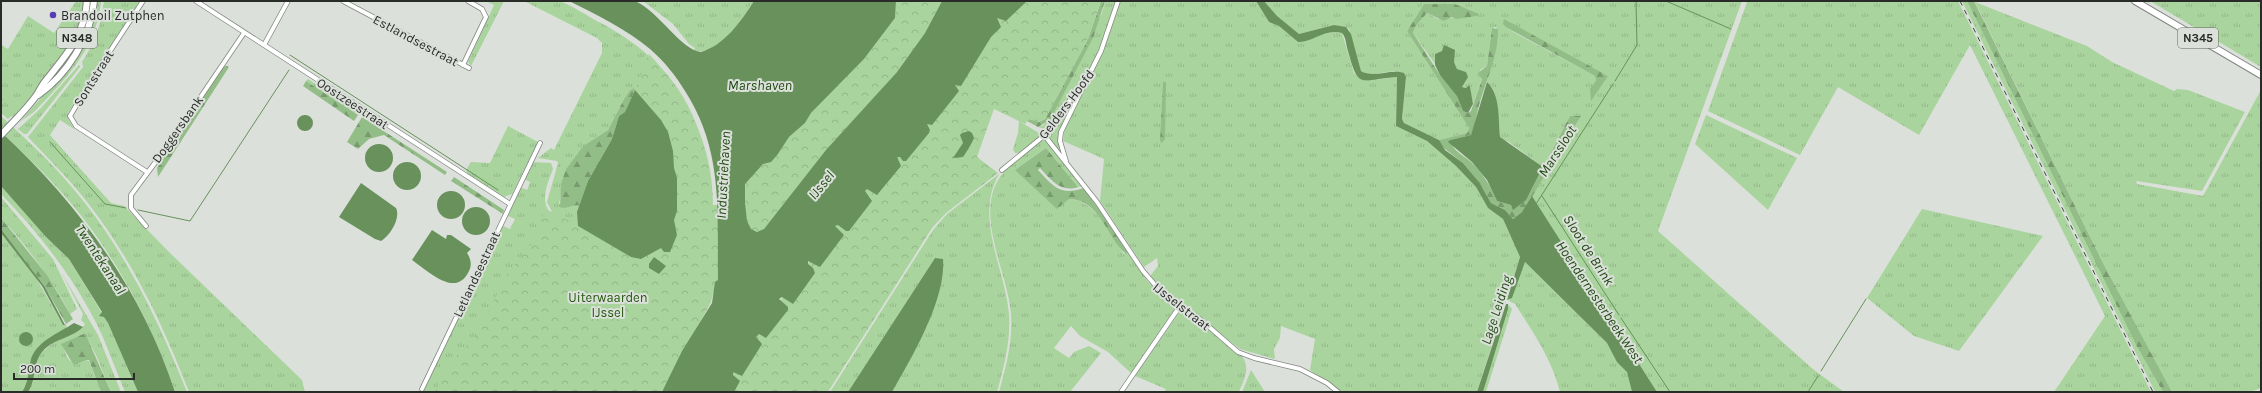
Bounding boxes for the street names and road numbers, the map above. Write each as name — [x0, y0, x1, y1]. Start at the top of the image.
street label: Estlandsestraat — [371, 12, 461, 69]
road number: N348 — [57, 28, 97, 48]
road number: N345 — [2178, 28, 2218, 48]
street label: Sontstraat — [70, 47, 117, 109]
street label: Gelders Hoofd — [1036, 67, 1097, 142]
street label: Oostzeestraat — [314, 75, 391, 132]
street label: Doggersbank — [149, 93, 206, 166]
street label: Letlandsestraat — [450, 229, 503, 320]
street label: IJsselstraat — [1150, 279, 1213, 333]

